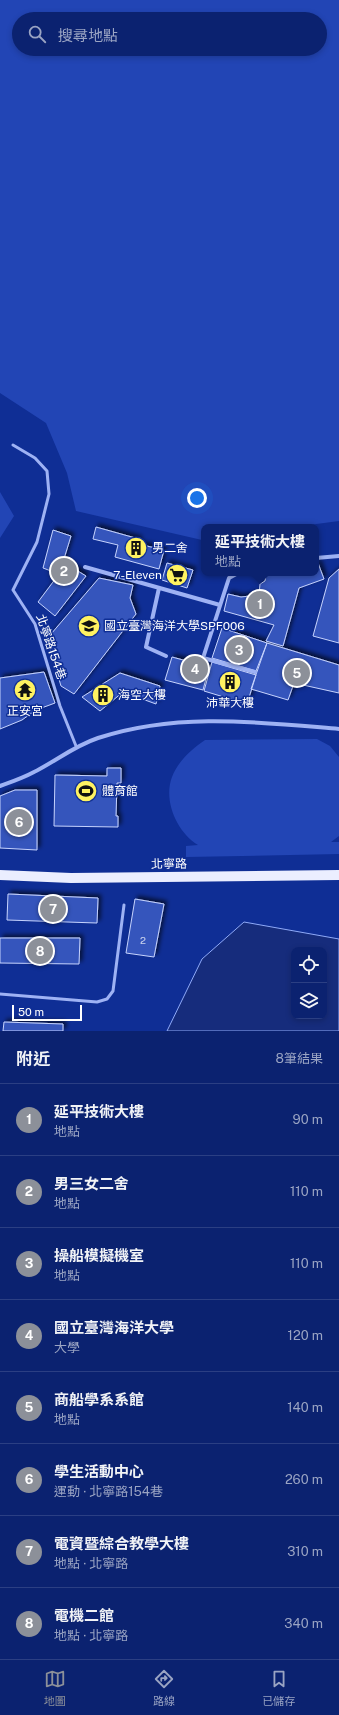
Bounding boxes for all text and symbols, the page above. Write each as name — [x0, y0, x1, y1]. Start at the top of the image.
search box — [12, 12, 327, 56]
icon: search — [26, 23, 48, 45]
text: 搜尋地點 — [58, 27, 118, 44]
your location — [187, 488, 207, 508]
popup — [201, 524, 319, 576]
text: 延平技術大樓 — [215, 533, 305, 550]
building icon: 男二舍 — [123, 535, 149, 561]
place label: 男二舍 — [152, 541, 188, 555]
text: 地點 — [215, 554, 241, 569]
pin: 2 — [51, 556, 77, 586]
supermarket icon: 7-Eleven — [164, 562, 190, 588]
place label: 7-Eleven — [113, 568, 162, 582]
pin: 1 — [247, 589, 273, 619]
street label: 北寧路154巷 — [33, 613, 69, 681]
school or university icon: 國立臺灣海洋大學SPF006 — [76, 613, 102, 639]
place label: 國立臺灣海洋大學SPF006 — [104, 619, 245, 633]
pin: 3 — [226, 635, 252, 665]
pin: 4 — [182, 654, 208, 684]
pin: 5 — [284, 658, 310, 688]
building icon: 沛華大樓 — [217, 669, 243, 695]
temple icon: 正安宮 — [12, 677, 38, 703]
building icon: 海空大樓 — [90, 682, 116, 708]
place label: 海空大樓 — [118, 688, 166, 702]
place label: 沛華大樓 — [206, 696, 254, 710]
place label: 正安宮 — [7, 704, 43, 718]
sports icon: 體育館 — [73, 778, 99, 804]
place label: 體育館 — [102, 784, 138, 798]
pin: 6 — [6, 807, 32, 837]
street label: 北寧路 — [151, 857, 187, 871]
pin: 7 — [40, 894, 66, 924]
house number: 2 — [140, 934, 146, 946]
pin: 8 — [27, 936, 53, 966]
map controls — [291, 947, 327, 1019]
button: locate — [291, 947, 327, 983]
button: layers — [291, 983, 327, 1019]
scale bar — [12, 1003, 82, 1022]
text: 50 m — [18, 1006, 44, 1018]
text: 附近 — [16, 1049, 50, 1069]
text: 8筆結果 — [276, 1051, 323, 1066]
text: 延平技術大樓 — [54, 1103, 144, 1120]
text: 1 — [26, 1112, 32, 1127]
text: 90 m — [293, 1112, 323, 1127]
text: 地點 — [54, 1124, 80, 1139]
text: 男三女二舍 — [54, 1175, 129, 1192]
text: 2 — [25, 1184, 33, 1199]
text: 110 m — [290, 1184, 323, 1199]
text: 地點 — [54, 1196, 80, 1211]
text: 操船模擬機室 — [54, 1247, 144, 1264]
text: 3 — [25, 1256, 33, 1271]
text: 110 m — [290, 1256, 323, 1271]
text: 地點 — [54, 1268, 80, 1283]
text: 國立臺灣海洋大學 — [54, 1319, 174, 1336]
text: 4 — [25, 1328, 33, 1343]
text: 120 m — [288, 1328, 323, 1343]
text: 大學 — [54, 1340, 80, 1355]
text: 商船學系系館 — [54, 1391, 144, 1408]
text: 5 — [25, 1400, 33, 1415]
text: 140 m — [287, 1400, 323, 1415]
text: 地點 — [54, 1412, 80, 1427]
text: 學生活動中心 — [54, 1463, 144, 1480]
text: 6 — [25, 1472, 33, 1487]
text: 260 m — [285, 1472, 323, 1487]
text: 運動 · 北寧路154巷 — [54, 1484, 163, 1499]
text: 電資暨綜合教學大樓 — [54, 1535, 189, 1552]
text: 7 — [25, 1544, 33, 1559]
text: 310 m — [287, 1544, 323, 1559]
text: 地點 · 北寧路 — [54, 1556, 128, 1571]
text: 電機二館 — [54, 1607, 114, 1624]
text: 8 — [25, 1616, 33, 1631]
text: 340 m — [284, 1616, 323, 1631]
text: 地點 · 北寧路 — [54, 1628, 128, 1643]
tab: 地圖 — [44, 1668, 66, 1708]
tab: 路線 — [153, 1668, 175, 1708]
tab: 已儲存 — [262, 1668, 295, 1708]

